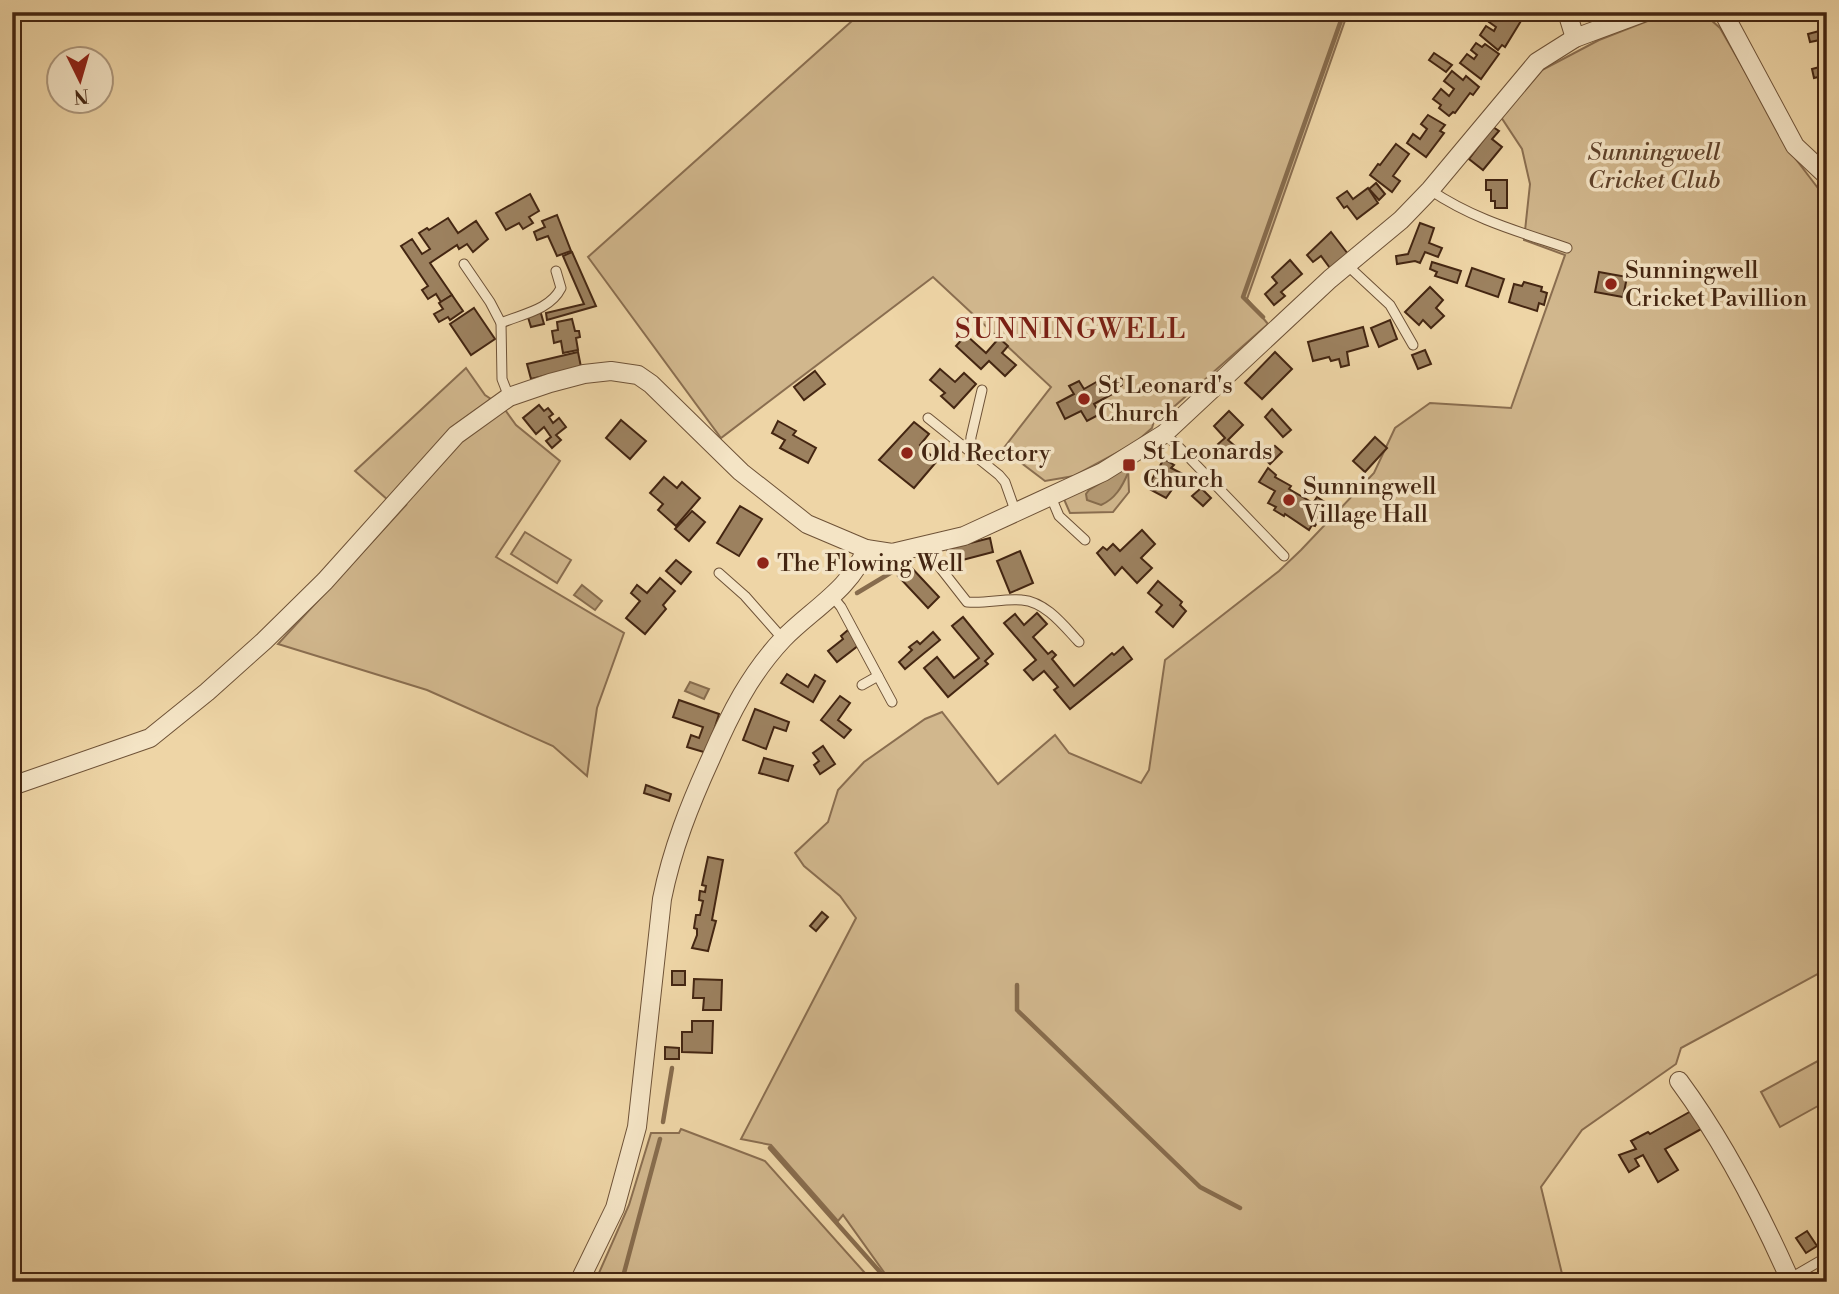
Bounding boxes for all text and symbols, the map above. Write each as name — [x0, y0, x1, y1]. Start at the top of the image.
north arrow — [46, 46, 116, 116]
text: N — [73, 83, 90, 109]
park label: Sunningwell Cricket Club — [1588, 138, 1721, 196]
place label: Sunningwell Cricket Pavillion — [1625, 256, 1807, 314]
marker: Sunningwell Cricket Pavillion — [1603, 276, 1619, 292]
district label: SUNNINGWELL — [955, 312, 1187, 347]
place label: St Leonard's Church — [1098, 371, 1233, 429]
marker: St Leonard's Church — [1076, 391, 1092, 407]
place label: St Leonards Church — [1143, 437, 1272, 495]
place label: Old Rectory — [921, 439, 1051, 469]
marker: Old Rectory — [899, 445, 915, 461]
marker: St Leonards Church — [1121, 457, 1137, 473]
place label: Sunningwell Village Hall — [1302, 472, 1436, 530]
marker: Sunningwell Village Hall — [1281, 492, 1297, 508]
place label: The Flowing Well — [777, 549, 963, 579]
marker: The Flowing Well — [755, 555, 771, 571]

